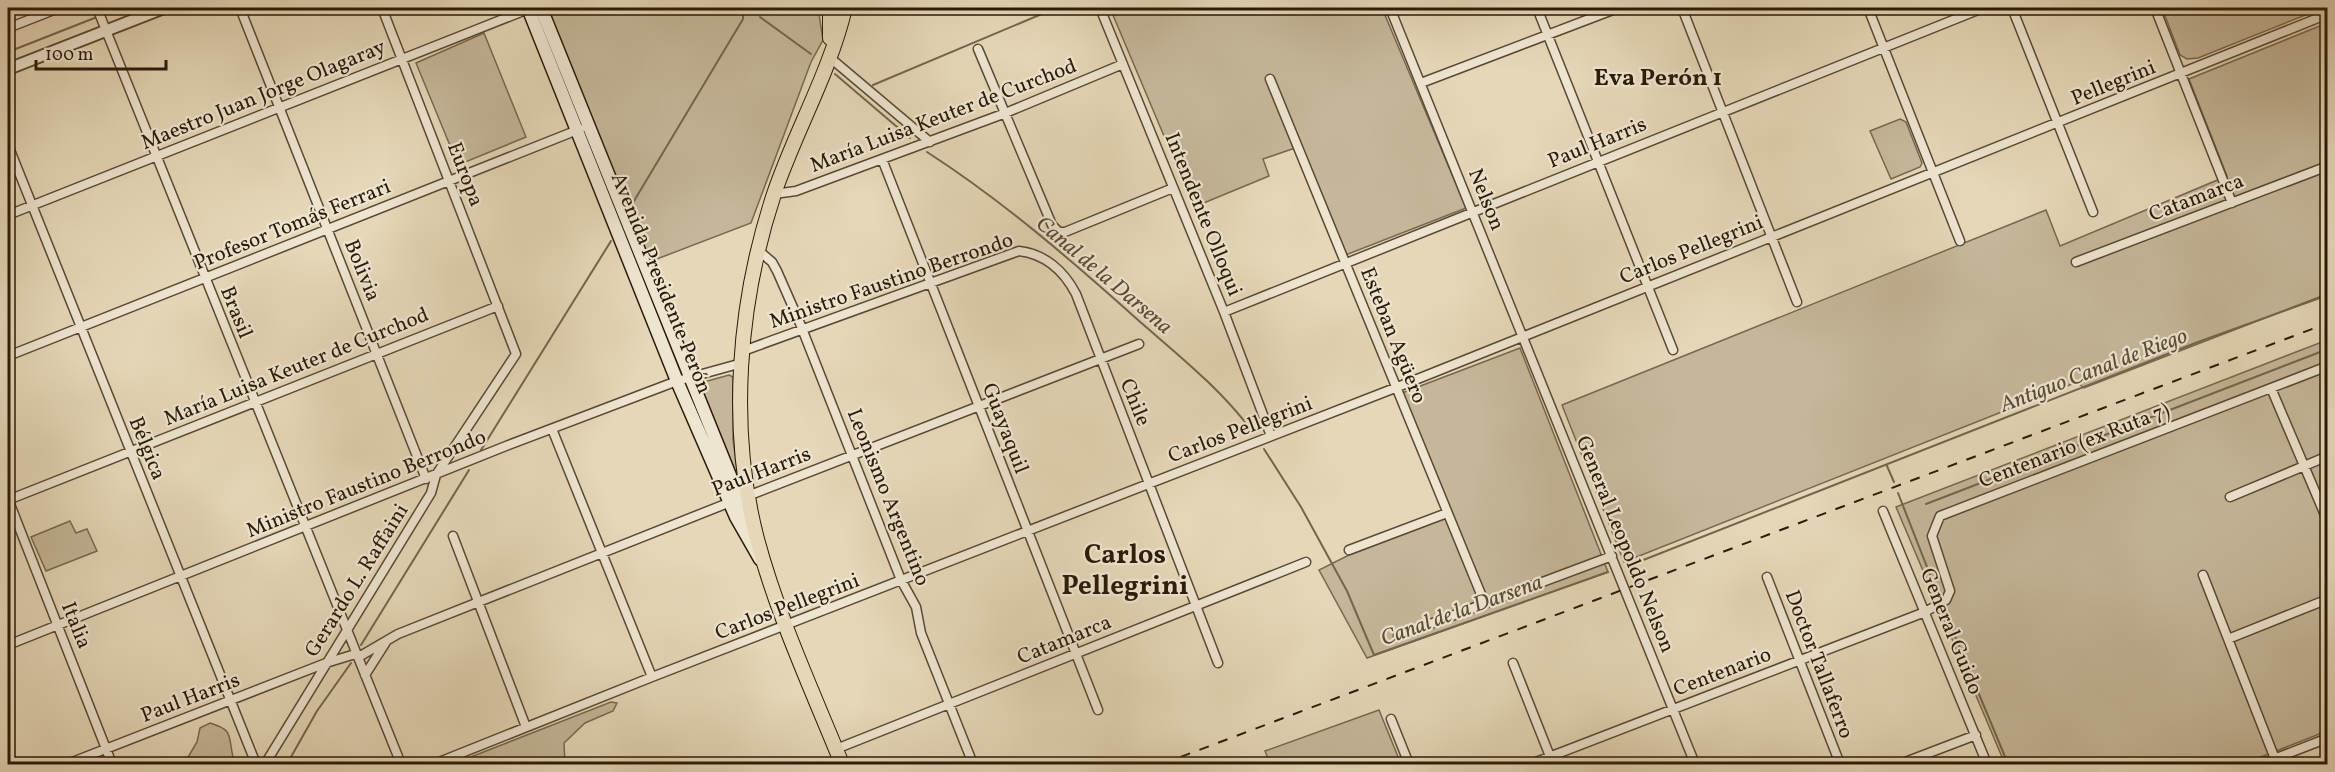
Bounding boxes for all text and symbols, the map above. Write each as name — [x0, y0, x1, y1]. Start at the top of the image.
scale bar — [36, 33, 166, 71]
street label: Maestro Juan Jorge Olagaray — [137, 33, 391, 158]
text: 100 m — [45, 43, 94, 68]
street label: María Luisa Keuter de Curchod — [806, 52, 1081, 181]
street label: Pellegrini — [2067, 53, 2160, 113]
district label: Eva Perón 1 — [1594, 62, 1722, 96]
street label: Paul Harris — [1544, 110, 1651, 176]
street label: Intendente Olloqui — [1157, 128, 1249, 301]
street label: Europa — [439, 138, 490, 211]
street label: Nelson — [1460, 164, 1511, 235]
street label: Catamarca — [2145, 167, 2248, 230]
street label: Avenida Presidente Perón — [603, 169, 718, 398]
street label: Profesor Tomás Ferrari — [190, 173, 395, 278]
street label: Carlos Pellegrini — [1615, 208, 1768, 292]
water label: Canal de la Darsena — [1028, 209, 1179, 342]
street label: Ministro Faustino Berrondo — [766, 226, 1017, 337]
street label: Bolivia — [336, 235, 387, 306]
street label: Esteban Agüero — [1352, 263, 1433, 408]
street label: Brasil — [212, 282, 259, 343]
street label: María Luisa Keuter de Curchod — [160, 301, 433, 434]
water label: Antiguo Canal de Riego — [1995, 321, 2192, 422]
street label: Chile — [1112, 375, 1157, 431]
street label: Guayaquil — [974, 379, 1035, 478]
street label: Carlos Pellegrini — [1164, 390, 1317, 471]
street label: Centenario (ex Ruta 7) — [1975, 397, 2174, 496]
street label: Leonismo Argentino — [839, 405, 936, 591]
street label: Bélgica — [121, 412, 172, 485]
street label: Ministro Faustino Berrondo — [242, 423, 491, 546]
street label: General Leopoldo Nelson — [1568, 432, 1681, 657]
street label: Paul Harris — [708, 440, 815, 505]
street label: Gerardo L. Raffaini — [298, 499, 416, 663]
district label: Carlos Pellegrini — [1061, 537, 1189, 606]
street label: General Guido — [1912, 564, 1989, 699]
street label: Carlos Pellegrini — [711, 567, 864, 648]
water label: Canal de la Darsena — [1377, 568, 1547, 655]
street label: Doctor Tallaferro — [1777, 586, 1860, 743]
street label: Italia — [53, 598, 98, 653]
street label: Catamarca — [1013, 608, 1116, 672]
street label: Centenario — [1669, 640, 1776, 704]
street label: Paul Harris — [137, 666, 244, 731]

